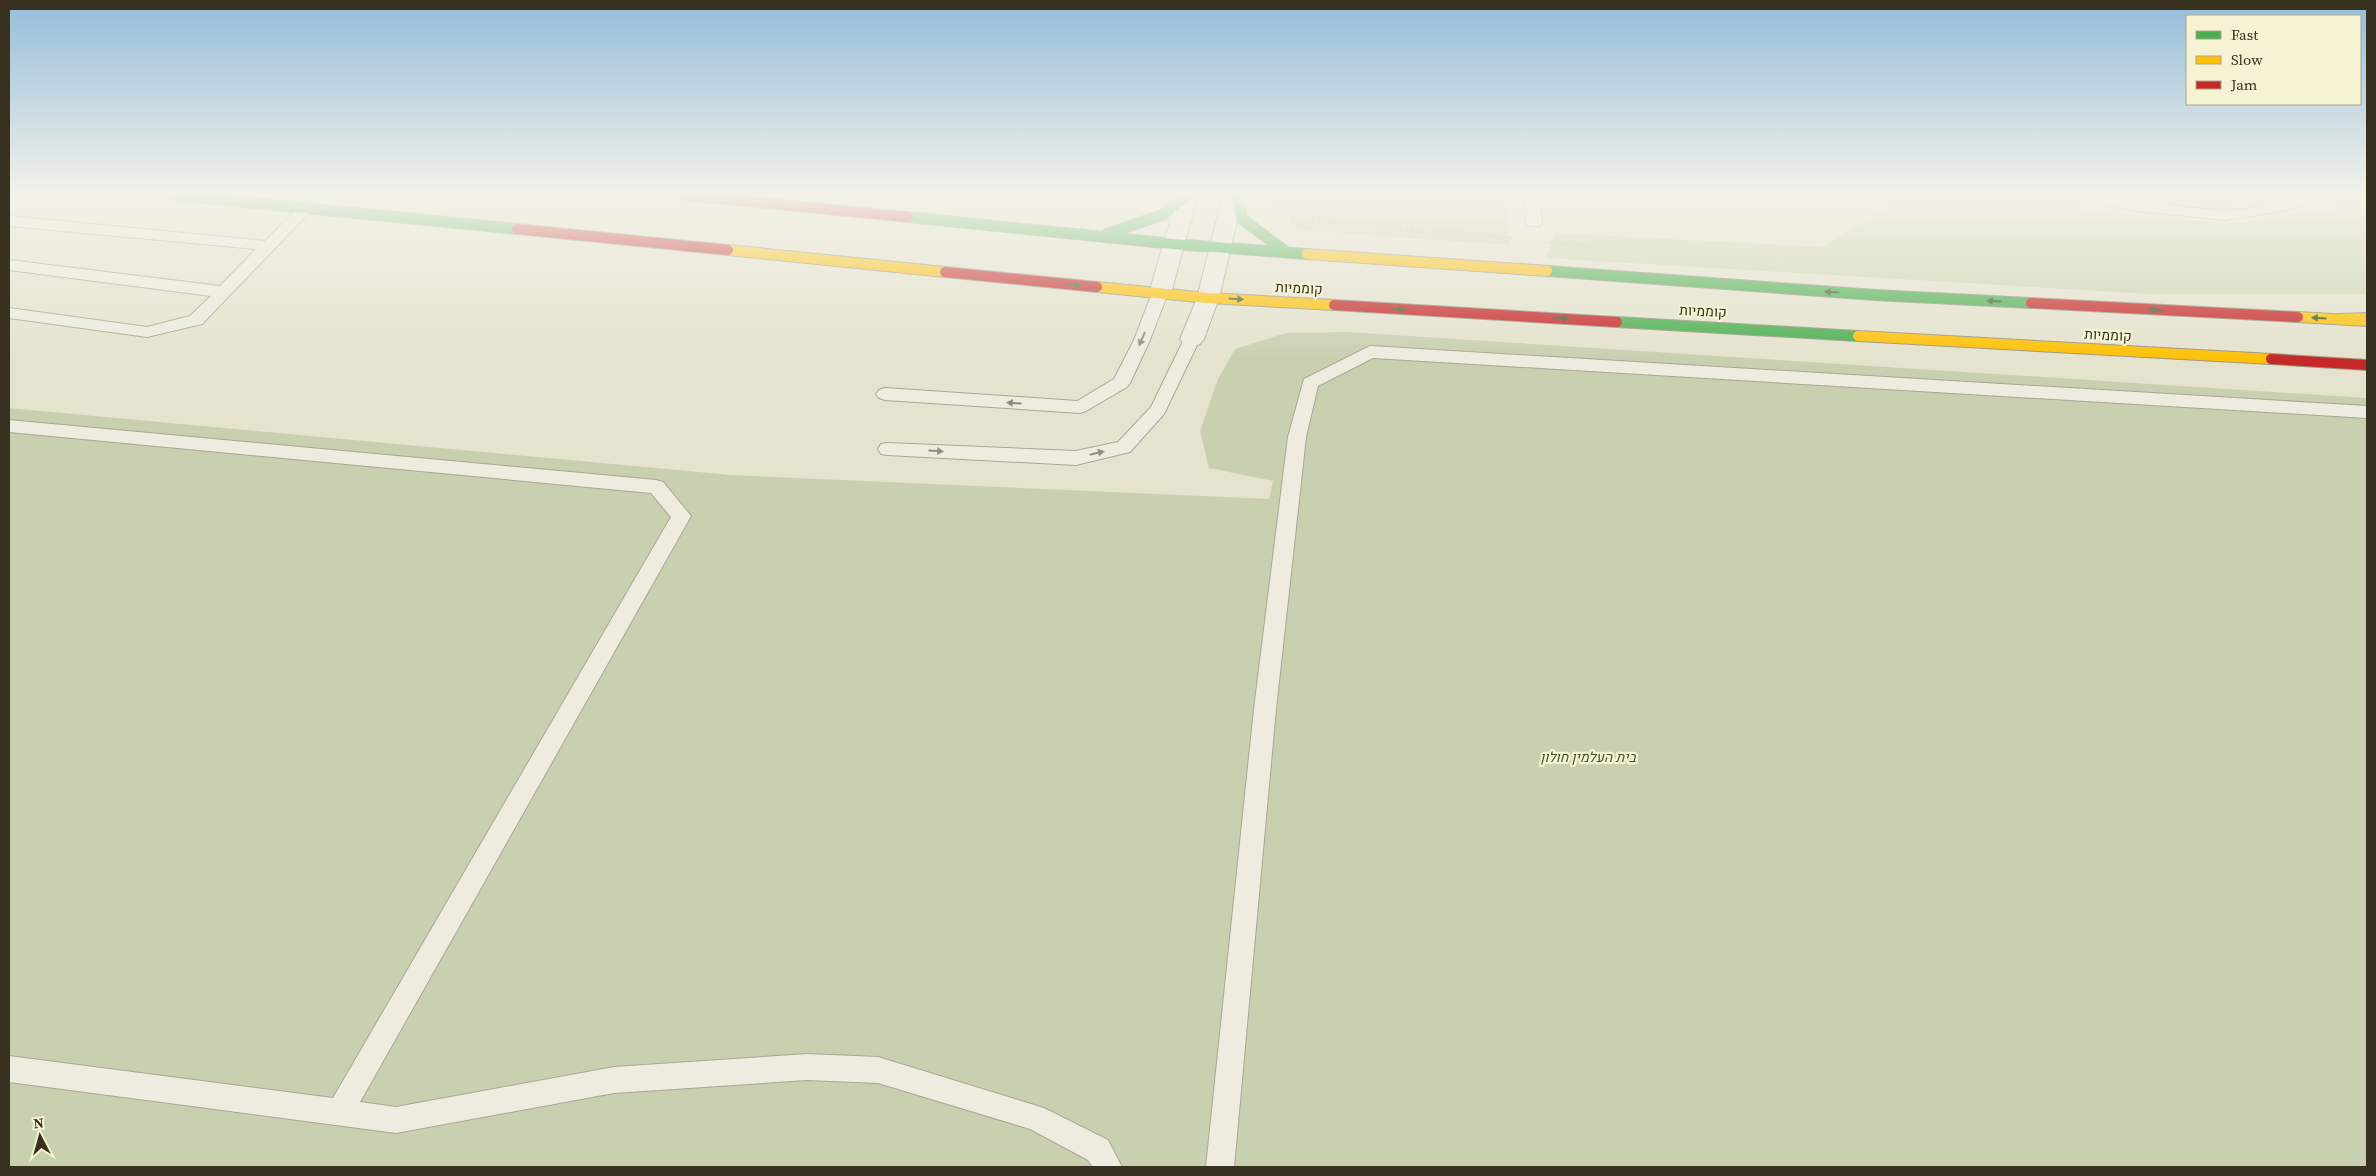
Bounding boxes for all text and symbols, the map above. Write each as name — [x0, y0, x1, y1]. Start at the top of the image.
legend — [2186, 15, 2361, 105]
text: Fast — [2231, 24, 2258, 45]
text: Slow — [2231, 49, 2263, 70]
text: Jam — [2230, 74, 2258, 95]
street label: קוממיות — [1275, 277, 1323, 299]
one-way arrow — [1067, 281, 1083, 289]
one-way arrow — [1824, 287, 1840, 295]
one-way arrow — [1228, 296, 1244, 304]
one-way arrow — [1986, 297, 2002, 305]
street label: קוממיות — [1679, 300, 1727, 322]
one-way arrow — [1391, 305, 1407, 313]
one-way arrow — [2148, 305, 2164, 313]
one-way arrow — [2310, 314, 2326, 322]
one-way arrow — [1553, 315, 1569, 323]
street label: קוממיות — [2084, 324, 2132, 346]
one-way arrow — [1137, 332, 1145, 346]
one-way arrow — [1006, 398, 1022, 406]
one-way arrow — [928, 448, 944, 456]
one-way arrow — [1090, 449, 1105, 457]
park label: בית העלמין חולון — [1540, 747, 1636, 767]
north arrow — [15, 1111, 65, 1161]
text: N — [33, 1113, 45, 1134]

